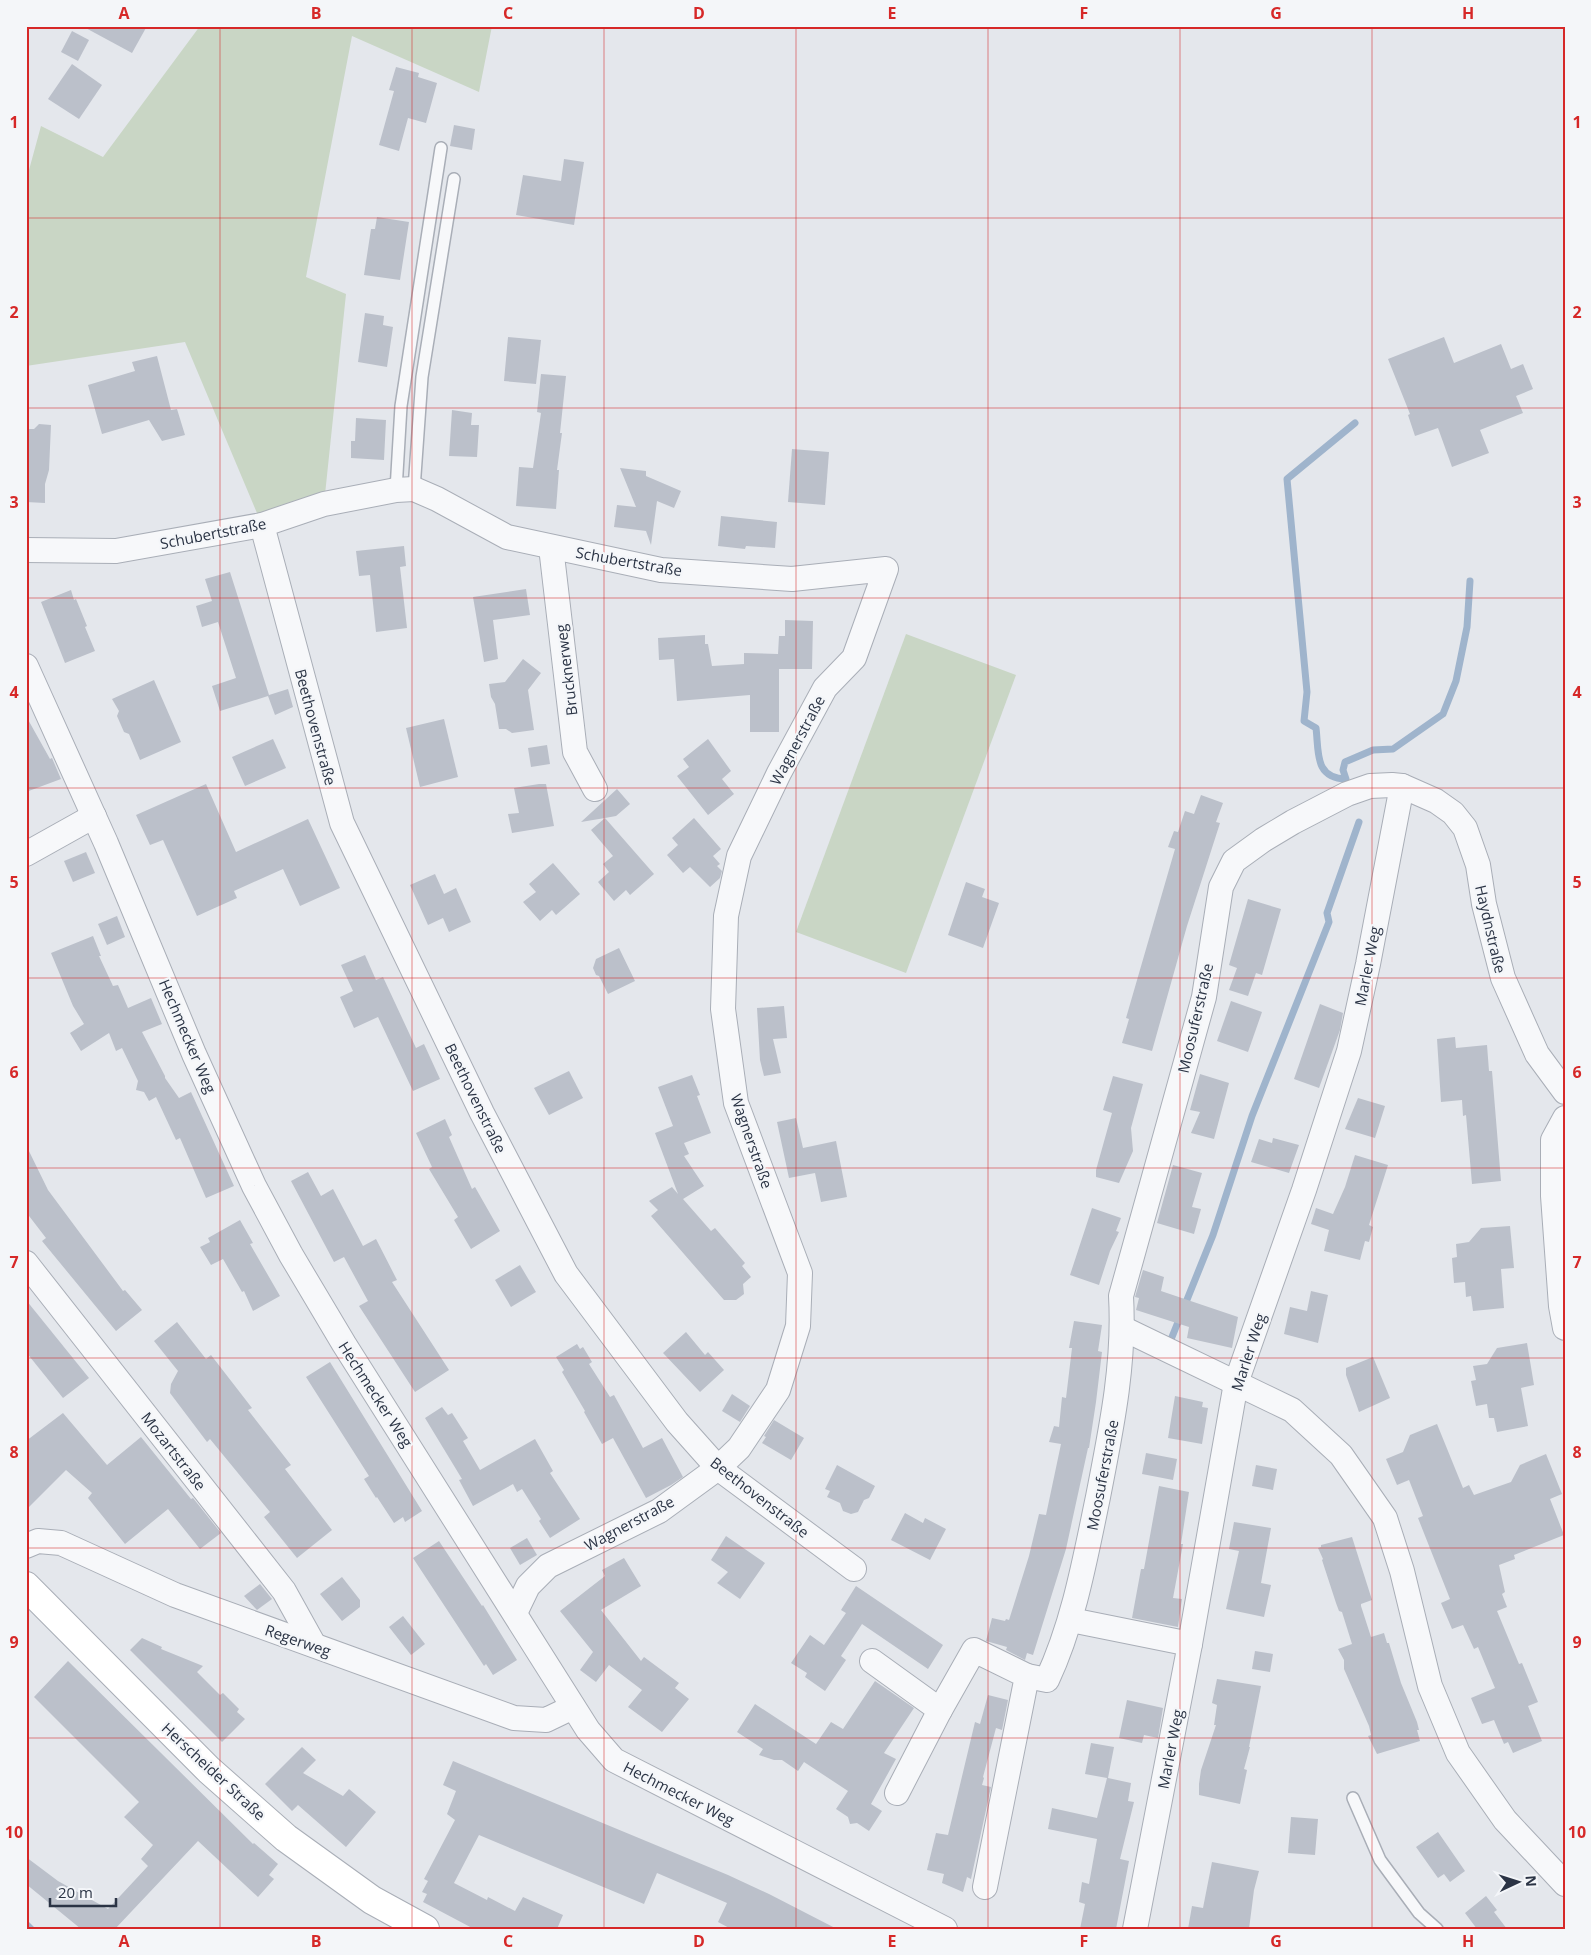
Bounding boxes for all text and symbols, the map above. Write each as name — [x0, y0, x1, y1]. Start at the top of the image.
text: A — [118, 2, 130, 24]
text: B — [311, 2, 321, 24]
text: C — [503, 2, 513, 24]
text: D — [693, 2, 705, 24]
text: E — [888, 2, 897, 24]
text: F — [1080, 2, 1088, 24]
text: G — [1270, 2, 1282, 24]
text: H — [1462, 2, 1474, 24]
text: 1 — [9, 111, 19, 133]
text: 1 — [1572, 111, 1582, 133]
text: 2 — [9, 301, 19, 323]
text: 2 — [1572, 301, 1582, 323]
text: 3 — [9, 491, 19, 513]
text: 3 — [1572, 491, 1582, 513]
street label: Schubertstraße — [158, 513, 268, 553]
street label: Schubertstraße — [574, 542, 684, 580]
street label: Brucknerweg — [550, 623, 582, 717]
street label: Beethovenstraße — [291, 666, 341, 788]
text: 4 — [9, 681, 19, 703]
text: 4 — [1572, 681, 1582, 703]
street label: Wagnerstraße — [765, 692, 829, 788]
text: 5 — [9, 871, 19, 893]
text: 5 — [1572, 871, 1582, 893]
street label: Haydnstraße — [1471, 883, 1511, 975]
street label: Marler Weg — [1349, 925, 1385, 1007]
street label: Moosuferstraße — [1173, 961, 1217, 1075]
street label: Hechmecker Weg — [155, 976, 221, 1096]
street label: Beethovenstraße — [441, 1040, 511, 1156]
text: 6 — [9, 1061, 19, 1083]
text: 6 — [1572, 1061, 1582, 1083]
street label: Wagnerstraße — [726, 1091, 778, 1191]
text: 7 — [9, 1251, 19, 1273]
text: 7 — [1572, 1251, 1582, 1273]
street label: Marler Weg — [1226, 1311, 1270, 1393]
street label: Hechmecker Weg — [334, 1337, 418, 1451]
street label: Mozartstraße — [137, 1408, 211, 1494]
street label: Moosuferstraße — [1081, 1418, 1123, 1532]
text: 8 — [9, 1441, 19, 1463]
text: 8 — [1572, 1441, 1582, 1463]
street label: Beethovenstraße — [707, 1452, 813, 1542]
street label: Wagnerstraße — [581, 1491, 677, 1555]
street label: Regerweg — [262, 1619, 334, 1661]
text: 9 — [9, 1631, 19, 1653]
text: 9 — [1572, 1631, 1582, 1653]
street label: Marler Weg — [1152, 1708, 1188, 1790]
street label: Herscheider Straße — [158, 1718, 270, 1824]
street label: Hechmecker Weg — [620, 1756, 738, 1830]
text: 10 — [5, 1821, 23, 1843]
text: 10 — [1568, 1821, 1586, 1843]
north arrow — [1494, 1858, 1544, 1908]
scale bar — [50, 1875, 116, 1907]
text: N — [1522, 1875, 1541, 1887]
text: 20 m — [58, 1882, 93, 1902]
text: A — [118, 1930, 130, 1952]
text: B — [311, 1930, 321, 1952]
text: C — [503, 1930, 513, 1952]
text: D — [693, 1930, 705, 1952]
text: E — [888, 1930, 897, 1952]
text: F — [1080, 1930, 1088, 1952]
text: G — [1270, 1930, 1282, 1952]
text: H — [1462, 1930, 1474, 1952]

